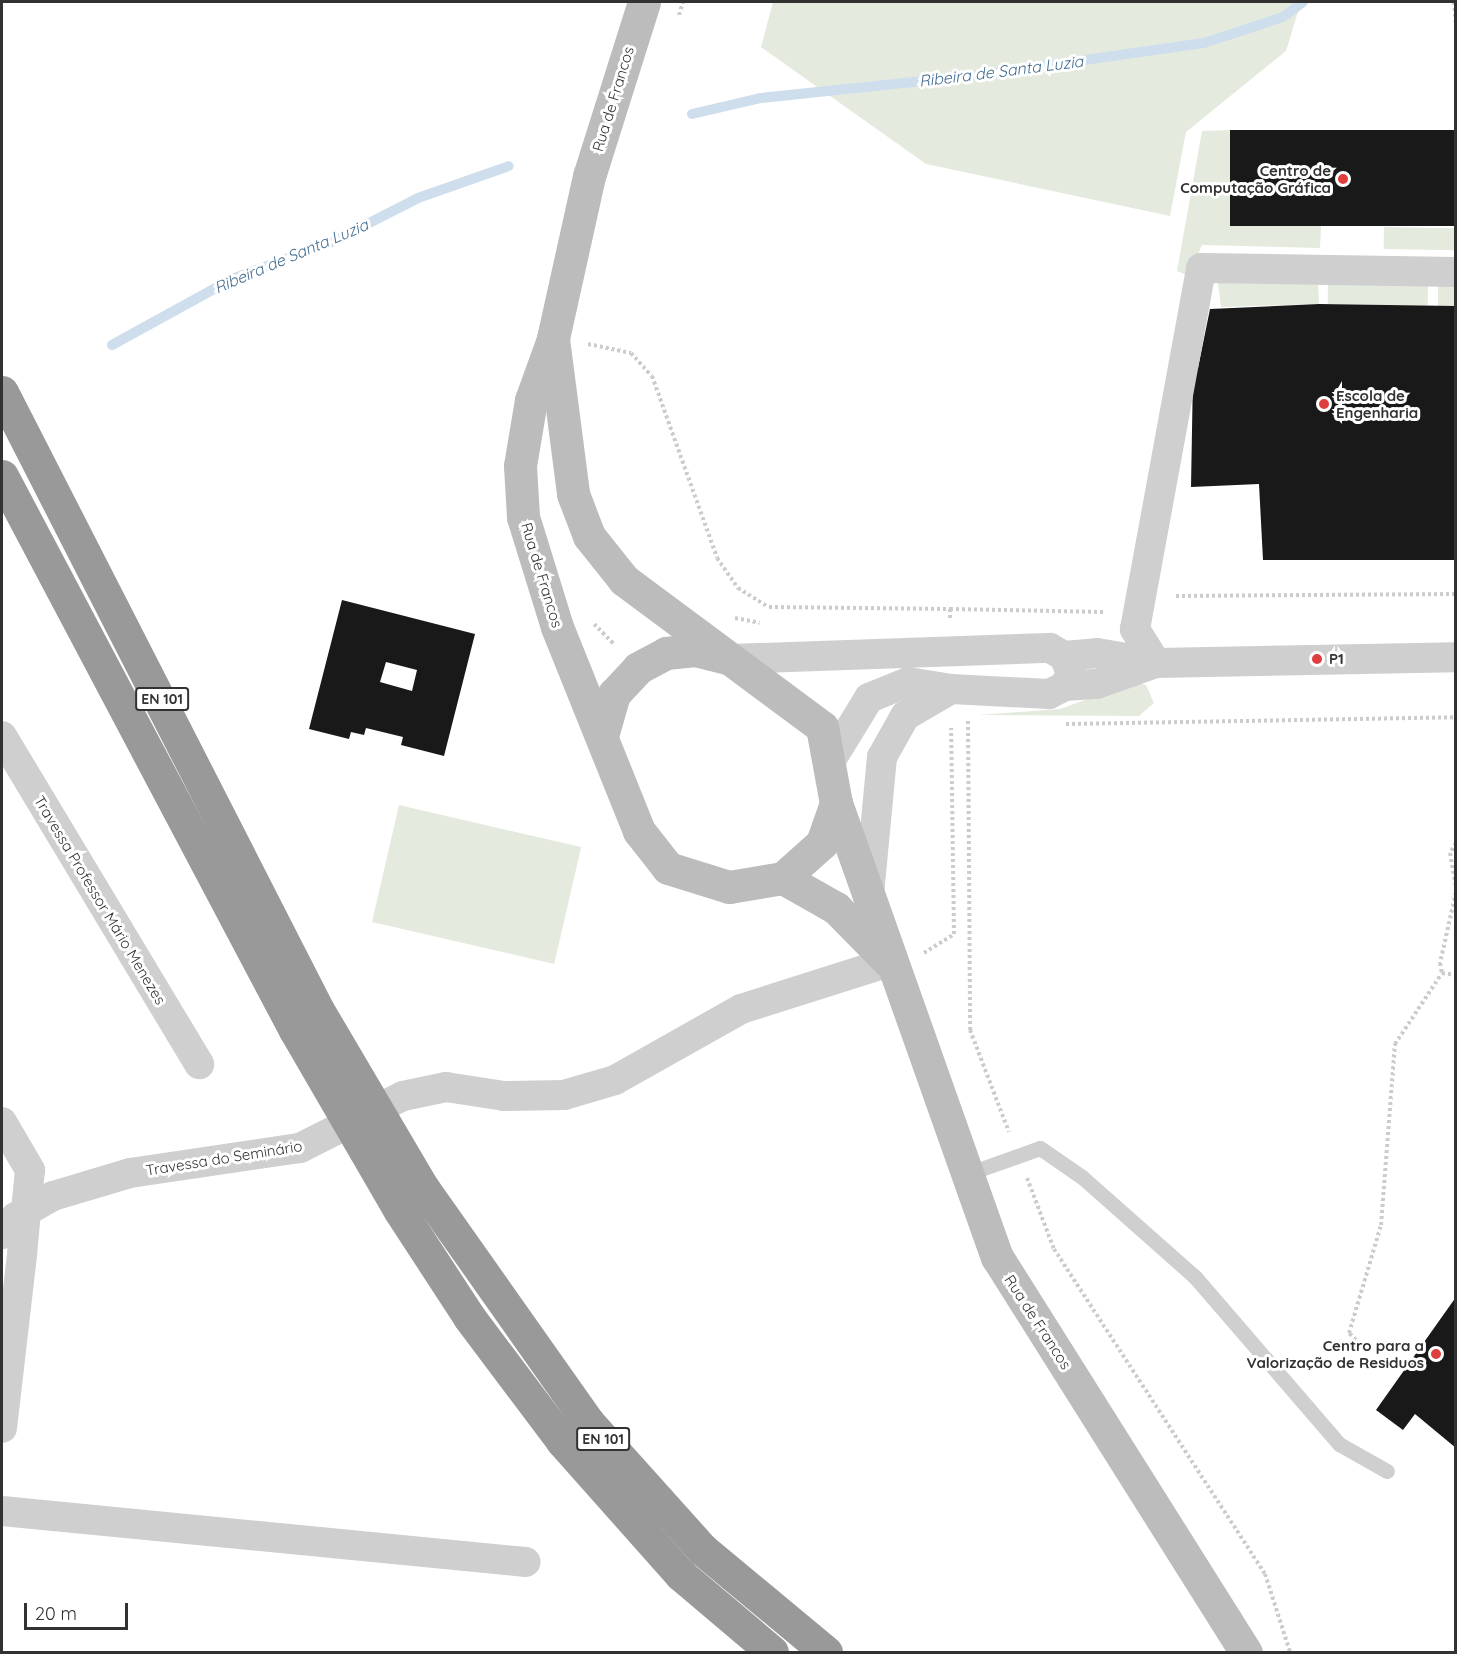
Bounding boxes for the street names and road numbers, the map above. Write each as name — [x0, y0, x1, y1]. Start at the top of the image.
street label: Rua de Francos — [588, 44, 638, 154]
street label: Rua de Francos — [517, 520, 567, 630]
road number: EN 101 — [135, 688, 189, 710]
street label: Travessa Professor Mário Menezes — [30, 792, 170, 1008]
street label: Travessa do Seminário — [144, 1137, 304, 1179]
street label: Rua de Francos — [1001, 1271, 1075, 1373]
road number: EN 101 — [576, 1428, 630, 1450]

